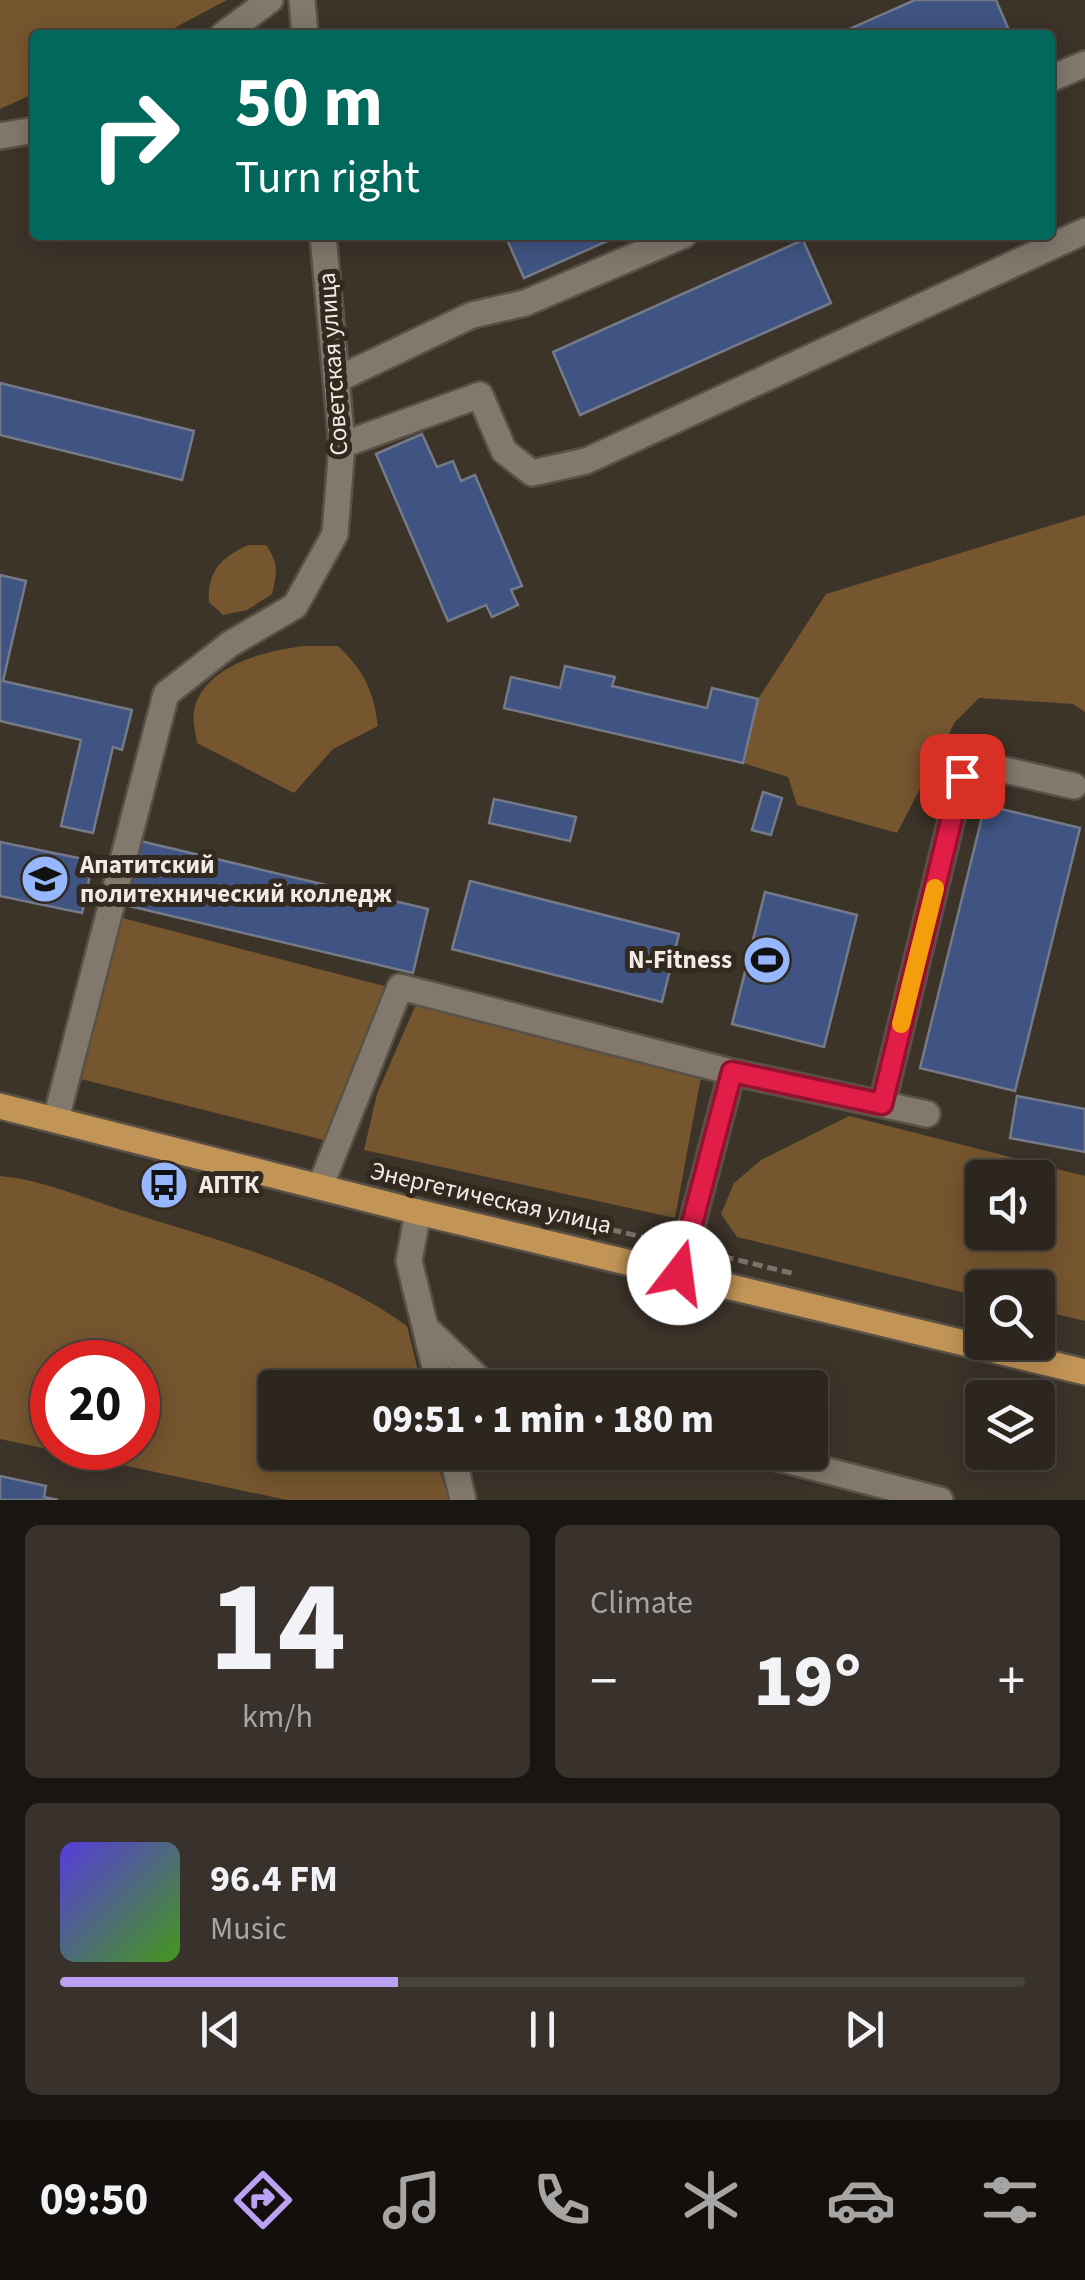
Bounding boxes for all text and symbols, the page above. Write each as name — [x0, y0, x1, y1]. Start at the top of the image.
text: 50 m — [235, 53, 383, 153]
icon: right — [70, 70, 200, 200]
text: Turn right — [235, 146, 420, 210]
street label: Советская улица — [309, 271, 357, 457]
pin — [920, 734, 1005, 819]
icon: arrive — [935, 749, 990, 804]
place label: Апатитский политехнический колледж — [79, 847, 392, 912]
school or university icon: Апатитский политехнический колледж — [19, 853, 71, 905]
sports icon: N-Fitness — [741, 934, 793, 986]
place label: N-Fitness — [628, 942, 732, 978]
street label: Энергетическая улица — [367, 1153, 615, 1243]
bus stop icon: АПТК — [138, 1159, 190, 1211]
map controls — [965, 1160, 1055, 1470]
button: sound — [965, 1160, 1055, 1250]
place label: АПТК — [198, 1167, 260, 1203]
position arrow — [627, 1221, 731, 1325]
button: search — [965, 1270, 1055, 1360]
speed limit sign: 20 — [30, 1340, 160, 1470]
button: layers — [965, 1380, 1055, 1470]
text: 09:51 · 1 min · 180 m — [372, 1393, 714, 1447]
text: 14 — [209, 1536, 346, 1721]
text: Climate — [590, 1580, 693, 1626]
text: 19° — [754, 1628, 861, 1735]
text: − — [590, 1643, 617, 1721]
text: + — [998, 1643, 1025, 1721]
text: km/h — [242, 1694, 313, 1740]
text: 96.4 FM — [210, 1852, 338, 1906]
text: Music — [210, 1906, 287, 1952]
icon: previous — [193, 2002, 248, 2057]
icon: pause — [515, 2002, 570, 2057]
icon: next — [837, 2002, 892, 2057]
icon: directions — [228, 2165, 298, 2235]
icon: music — [377, 2165, 447, 2235]
icon: phone — [527, 2165, 597, 2235]
icon: climate — [676, 2165, 746, 2235]
icon: car — [826, 2165, 896, 2235]
icon: filters — [975, 2165, 1045, 2235]
text: 09:50 — [40, 2168, 148, 2232]

